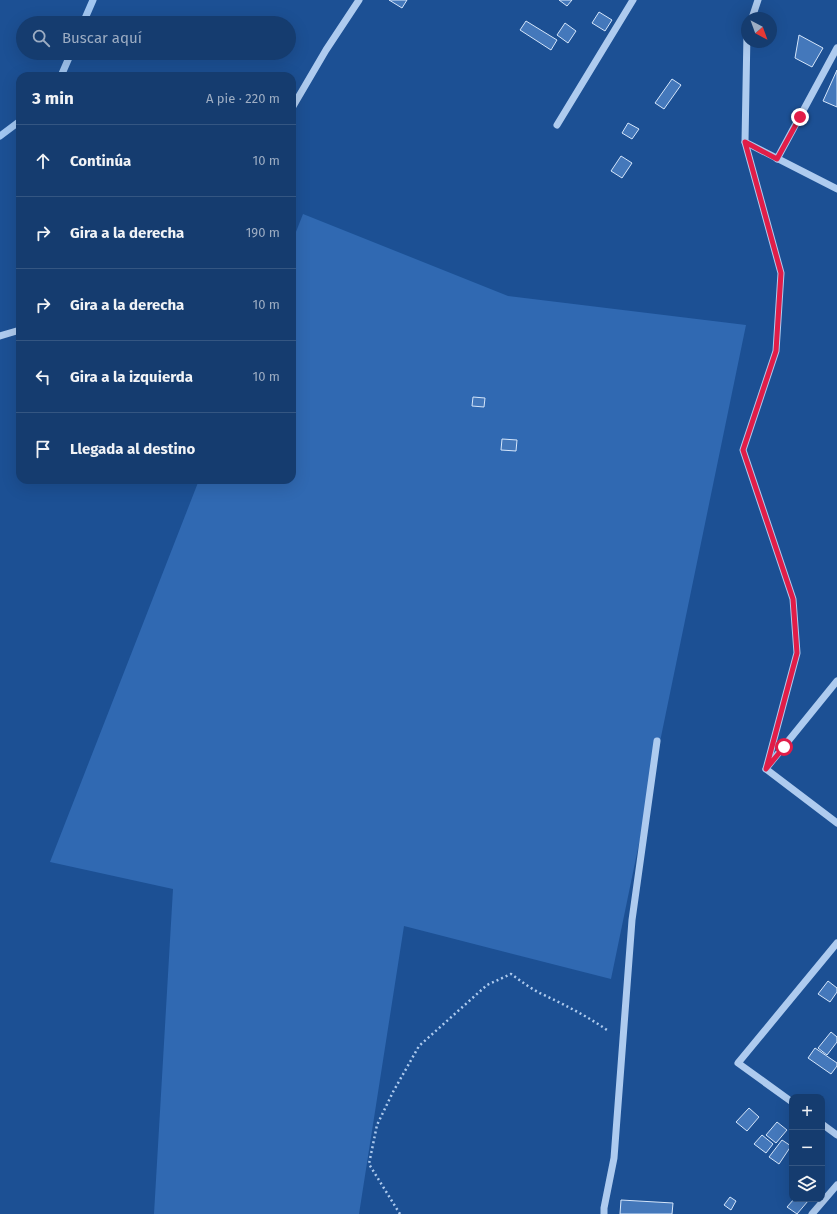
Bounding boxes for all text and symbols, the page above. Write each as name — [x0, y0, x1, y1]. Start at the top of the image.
north arrow — [741, 12, 777, 48]
search box — [16, 16, 296, 60]
icon: search — [30, 27, 52, 49]
text: Buscar aquí — [62, 29, 142, 47]
text: 3 min — [32, 88, 74, 109]
text: A pie · 220 m — [206, 91, 280, 106]
route end — [791, 108, 809, 126]
icon: ahead — [32, 150, 54, 172]
text: Continúa — [70, 152, 131, 170]
text: 10 m — [253, 153, 280, 168]
icon: right — [32, 222, 54, 244]
text: Gira a la derecha — [70, 224, 184, 242]
text: 190 m — [246, 225, 280, 240]
icon: right — [32, 294, 54, 316]
text: Gira a la derecha — [70, 296, 184, 314]
text: 10 m — [253, 297, 280, 312]
icon: left — [32, 366, 54, 388]
text: Gira a la izquierda — [70, 368, 193, 386]
text: 10 m — [253, 369, 280, 384]
icon: arrive — [32, 438, 54, 460]
text: Llegada al destino — [70, 440, 195, 458]
route start — [775, 738, 793, 756]
map controls — [789, 1094, 825, 1202]
button: + — [789, 1094, 825, 1130]
button: − — [789, 1130, 825, 1166]
button: layers — [789, 1166, 825, 1202]

